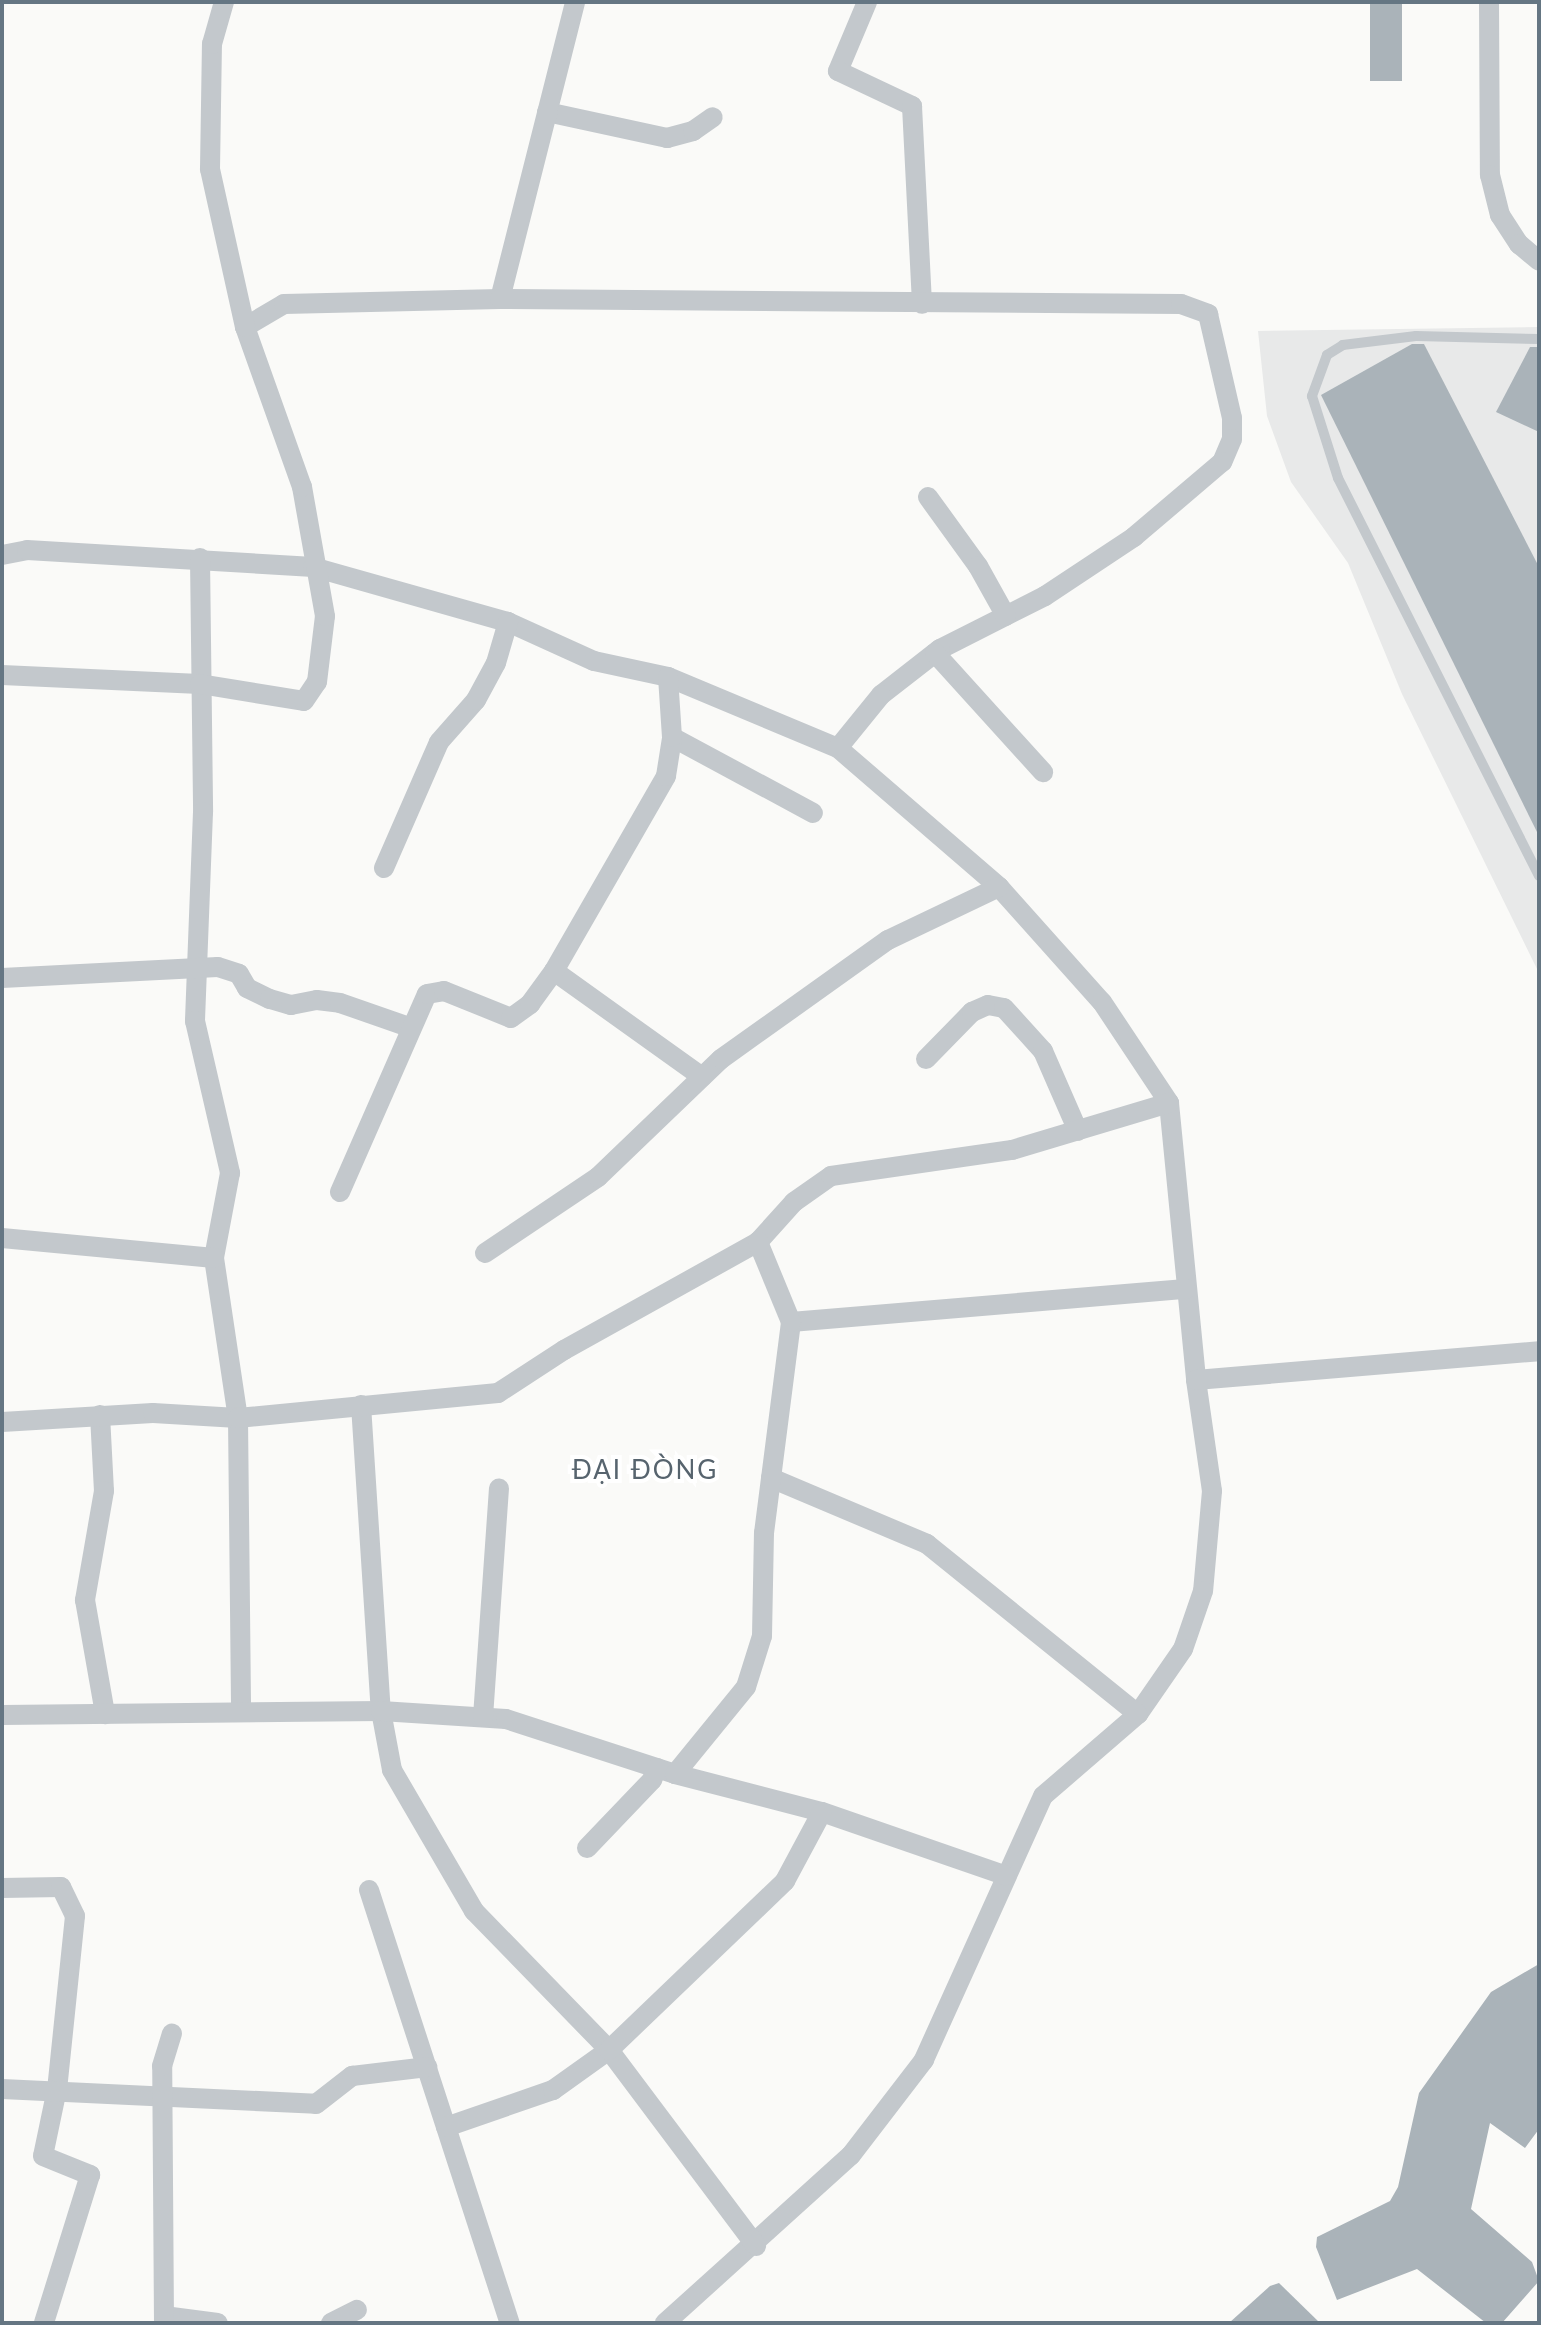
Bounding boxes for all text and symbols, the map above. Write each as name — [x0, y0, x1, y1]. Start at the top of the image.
district label: ĐẠI ĐÒNG — [572, 1454, 718, 1486]

